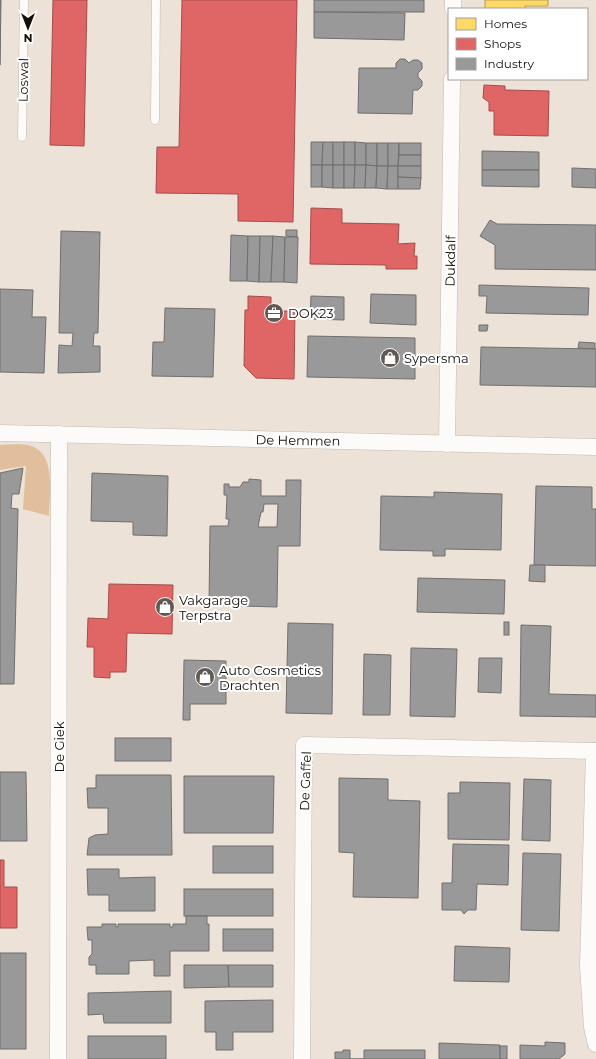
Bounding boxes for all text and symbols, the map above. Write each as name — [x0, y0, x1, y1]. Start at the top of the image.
north arrow — [8, 8, 48, 48]
legend — [448, 8, 588, 80]
text: Homes — [484, 16, 527, 31]
text: N — [24, 31, 32, 45]
text: Shops — [484, 36, 521, 51]
text: Industry — [484, 56, 534, 71]
street label: Loswal — [15, 58, 31, 102]
street label: Dukdalf — [442, 235, 458, 287]
office icon: DOK23 — [263, 302, 285, 324]
place label: DOK23 — [288, 305, 334, 321]
shop icon: Sypersma — [379, 347, 401, 369]
place label: Sypersma — [404, 350, 469, 366]
street label: De Hemmen — [256, 431, 340, 449]
place label: Vakgarage Terpstra — [179, 592, 248, 623]
shop icon: Vakgarage Terpstra — [154, 596, 176, 618]
place label: Auto Cosmetics Drachten — [219, 662, 321, 693]
shop icon: Auto Cosmetics Drachten — [194, 666, 216, 688]
street label: De Giek — [51, 721, 67, 773]
street label: De Gaffel — [296, 751, 314, 811]

